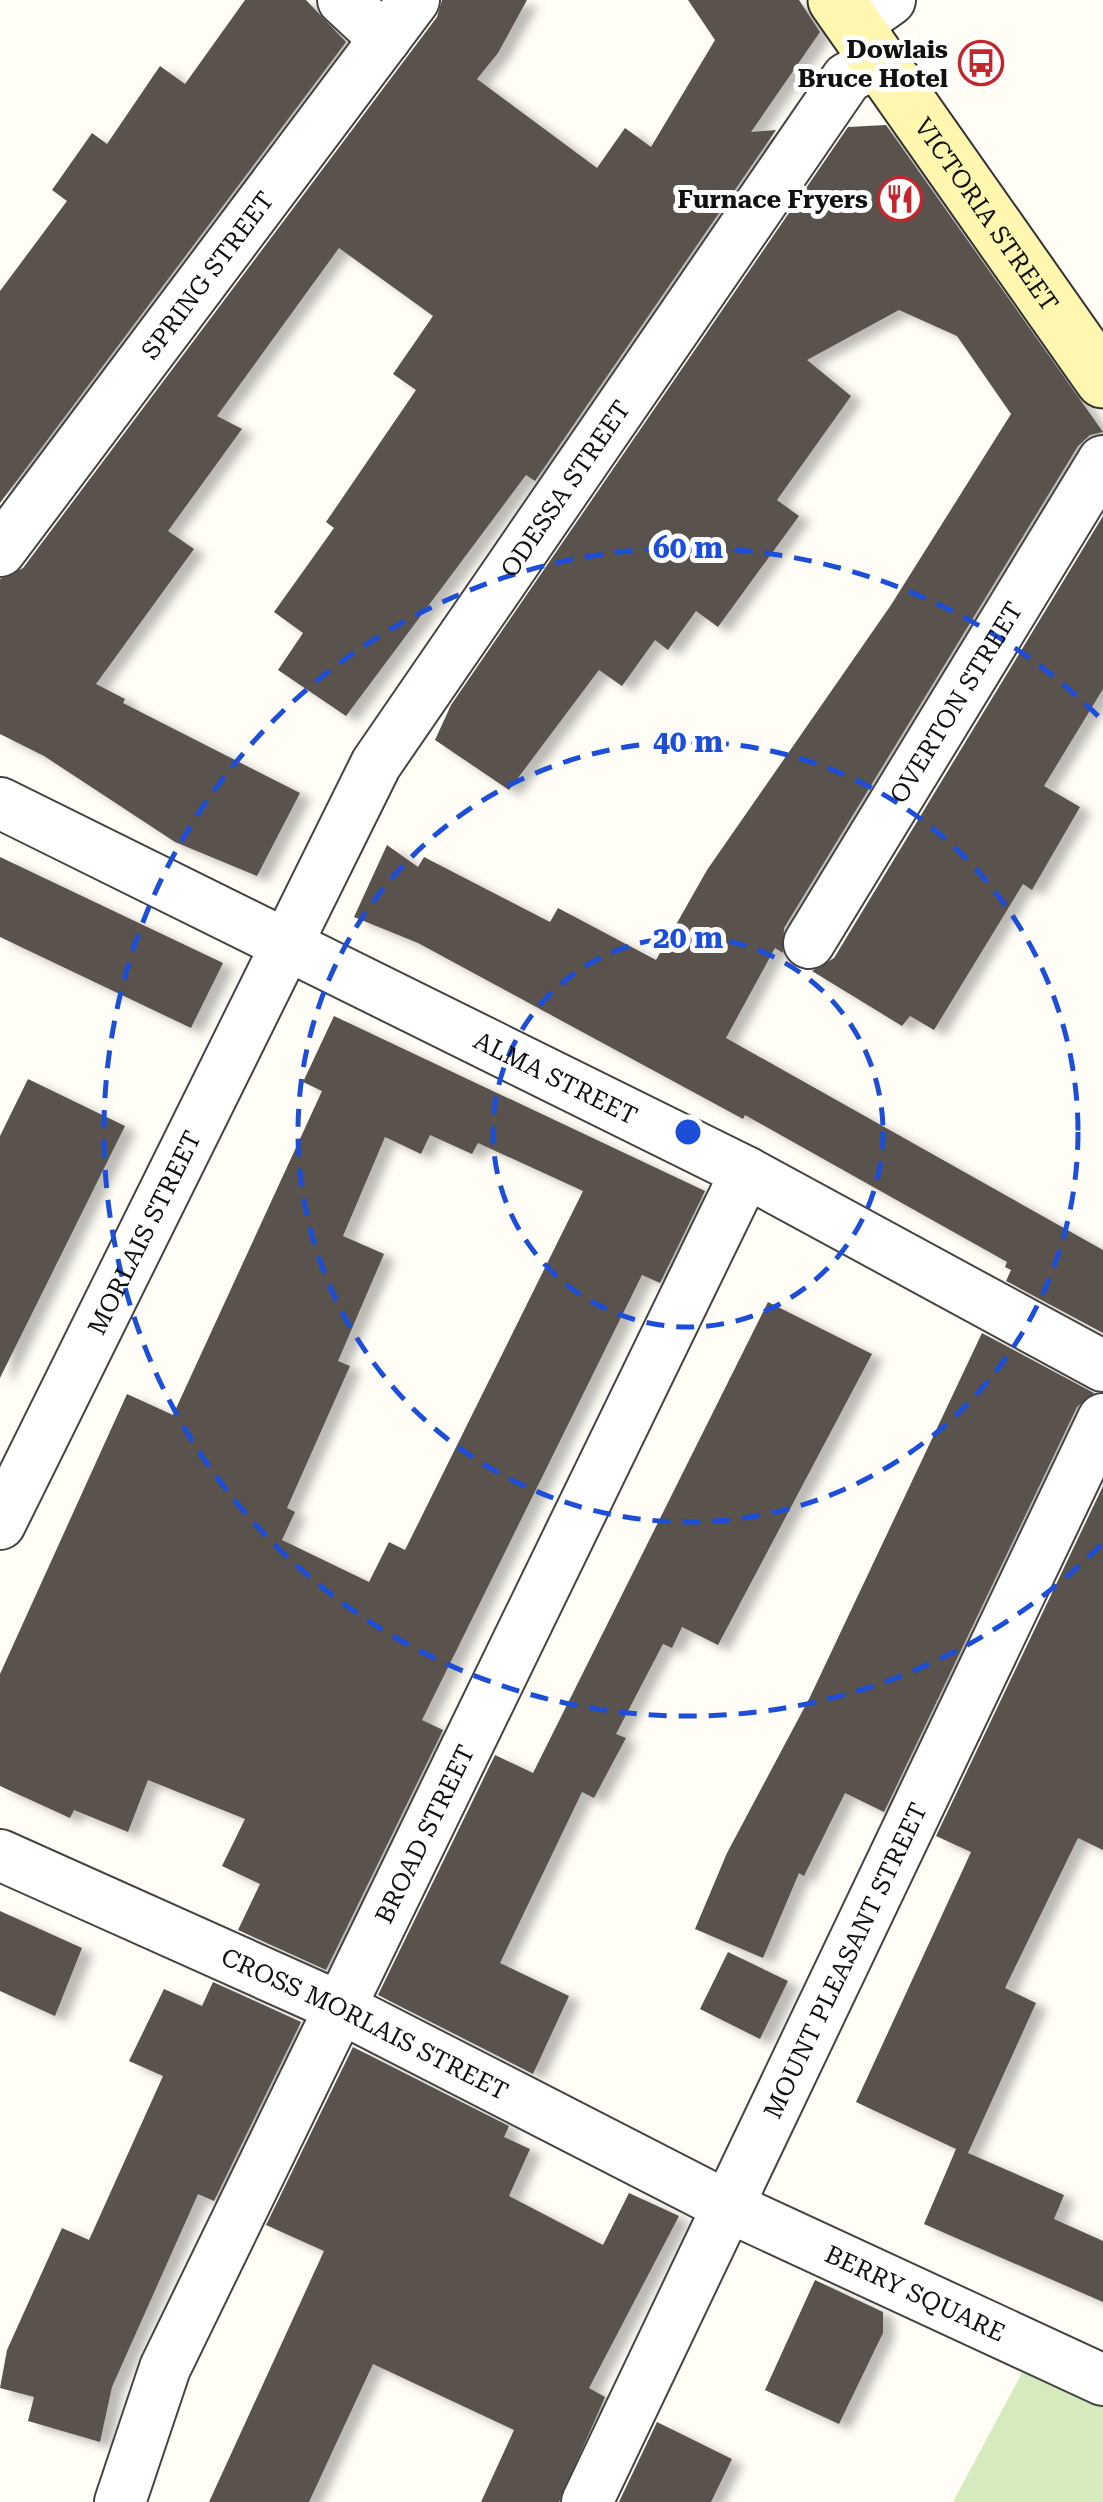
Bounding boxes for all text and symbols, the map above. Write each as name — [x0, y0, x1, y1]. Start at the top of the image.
place label: Dowlais Bruce Hotel — [798, 35, 948, 93]
bus stop icon: Dowlais Bruce Hotel — [958, 40, 1004, 86]
street label: VICTORIA STREET — [909, 112, 1065, 317]
restaurant icon: Furnace Fryers — [877, 176, 923, 222]
place label: Furnace Fryers — [677, 185, 868, 214]
street label: SPRING STREET — [135, 186, 279, 365]
street label: ODESSA STREET — [494, 395, 636, 582]
text: 60 m — [653, 530, 723, 565]
street label: OVERTON STREET — [884, 596, 1028, 808]
text: 40 m — [653, 724, 723, 759]
text: 20 m — [653, 920, 723, 955]
street label: ALMA STREET — [469, 1025, 642, 1130]
centre of rings — [670, 1114, 706, 1150]
street label: MORLAIS STREET — [82, 1126, 207, 1339]
street label: BROAD STREET — [369, 1740, 480, 1928]
street label: MOUNT PLEASANT STREET — [758, 1798, 933, 2123]
street label: CROSS MORLAIS STREET — [217, 1942, 513, 2106]
street label: BERRY SQUARE — [821, 2239, 1010, 2347]

